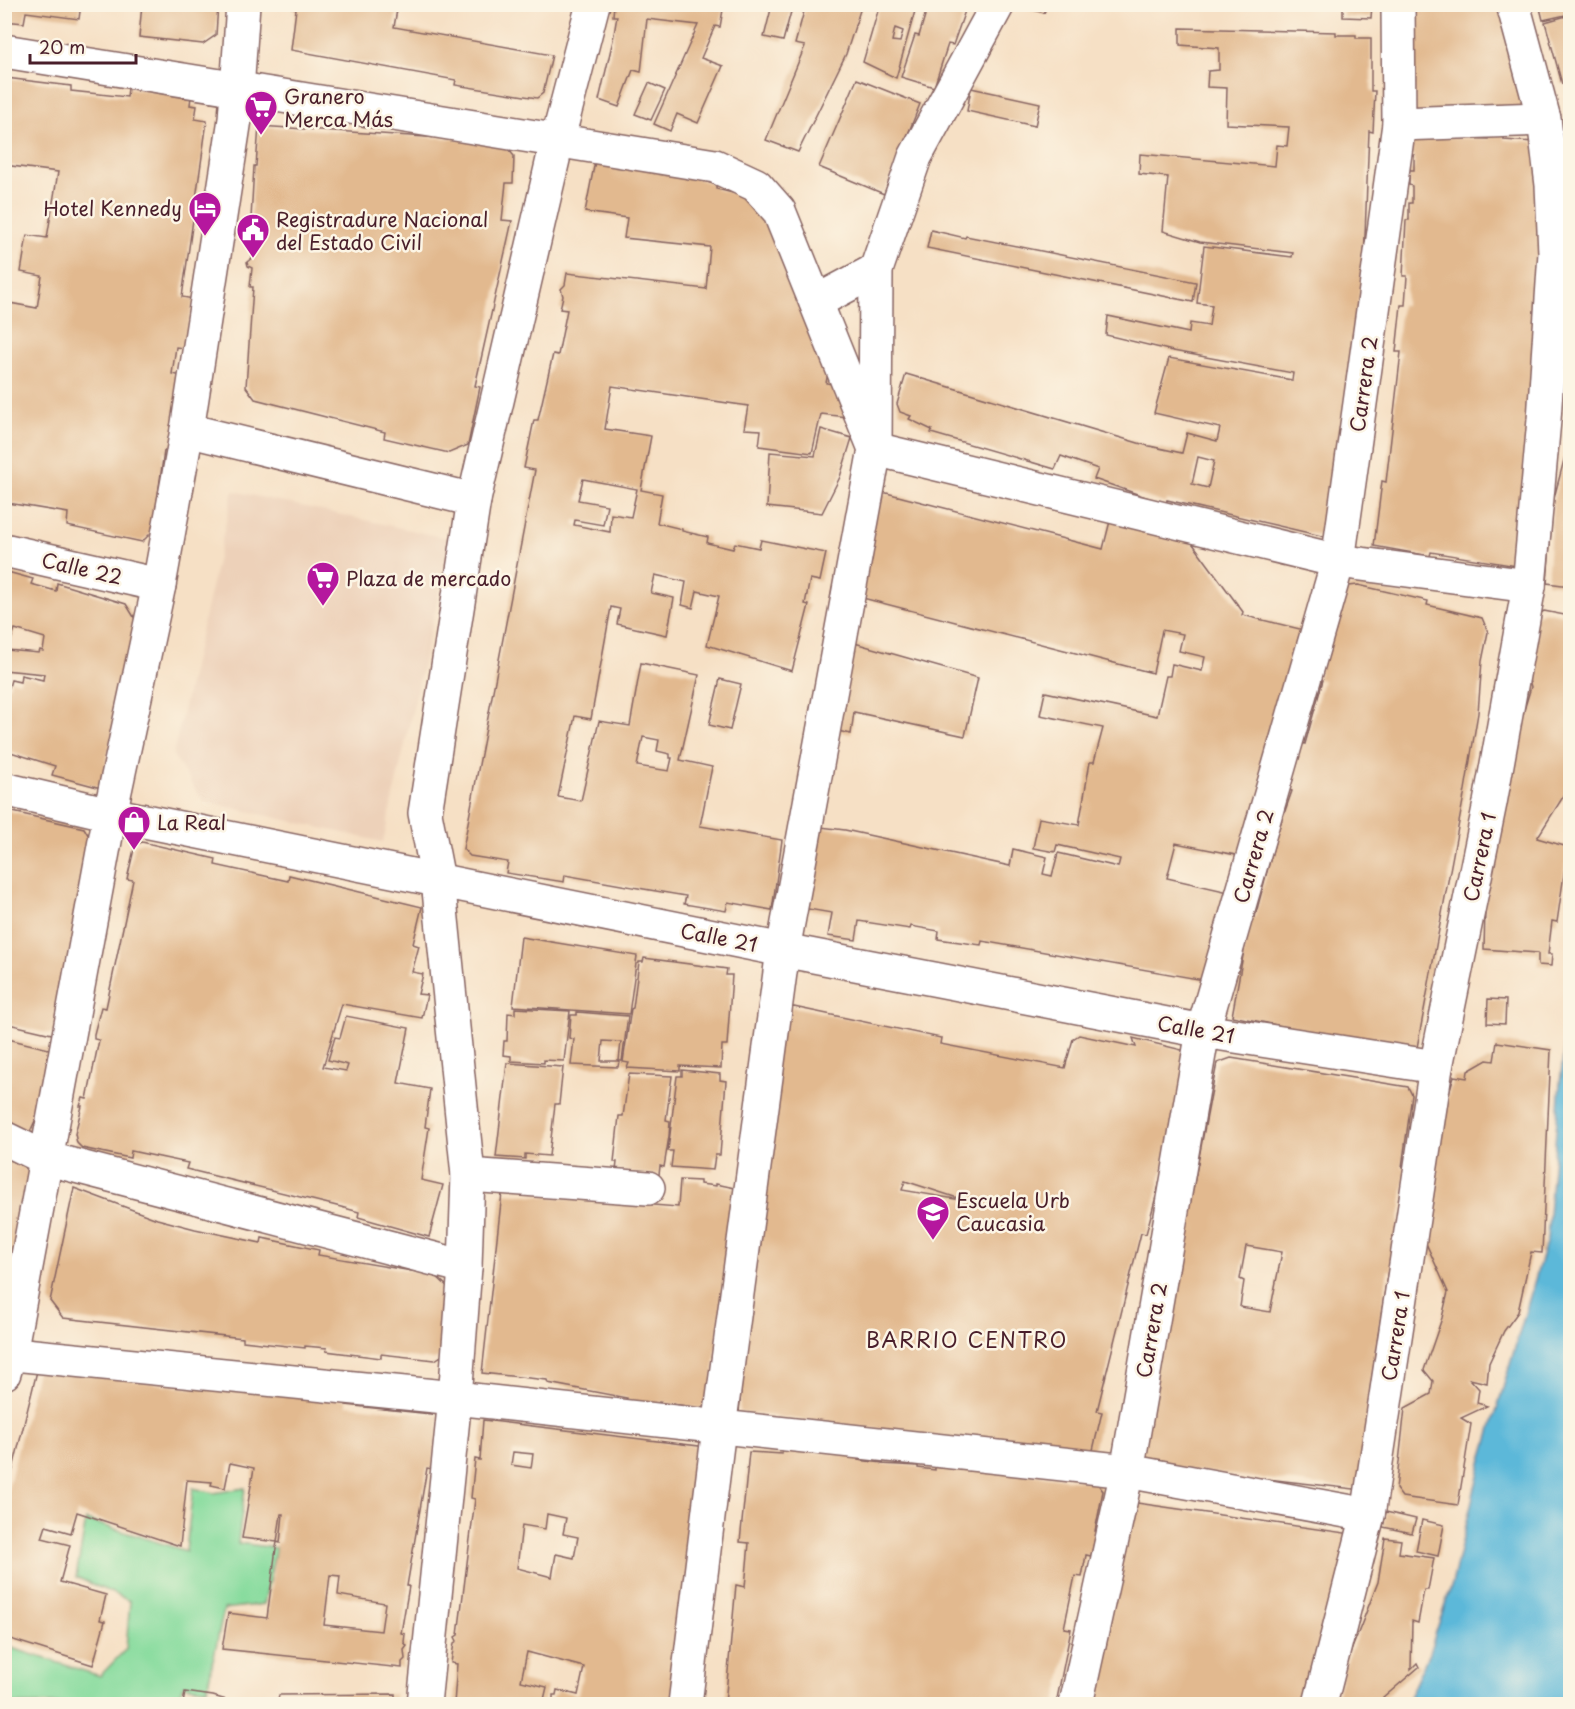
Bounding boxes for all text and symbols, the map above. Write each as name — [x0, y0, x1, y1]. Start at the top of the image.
scale bar — [30, 27, 136, 65]
text: 20 m — [39, 33, 85, 60]
place label: Granero Merca Más — [284, 81, 393, 134]
supermarket icon: Granero Merca Más — [243, 89, 279, 136]
hotel icon: Hotel Kennedy — [187, 190, 223, 237]
place label: Hotel Kennedy — [43, 193, 182, 223]
place label: Registradure Nacional del Estado Civil — [276, 204, 488, 257]
public building icon: Registradure Nacional del Estado Civil — [235, 212, 271, 259]
street label: Carrera 2 — [1341, 334, 1385, 434]
street label: Calle 22 — [39, 544, 125, 592]
supermarket icon: Plaza de mercado — [305, 560, 341, 607]
place label: Plaza de mercado — [346, 563, 511, 593]
shop icon: La Real — [116, 804, 152, 851]
street label: Carrera 2 — [1225, 805, 1281, 907]
place label: La Real — [157, 807, 226, 837]
street label: Carrera 1 — [1455, 810, 1503, 904]
street label: Calle 21 — [678, 915, 760, 959]
street label: Calle 21 — [1155, 1007, 1237, 1051]
place label: Escuela Urb Caucasia — [956, 1185, 1070, 1238]
school or university icon: Escuela Urb Caucasia — [915, 1194, 951, 1241]
street label: Carrera 2 — [1128, 1280, 1174, 1380]
street label: Carrera 1 — [1373, 1289, 1417, 1383]
district label: BARRIO CENTRO — [866, 1323, 1068, 1355]

